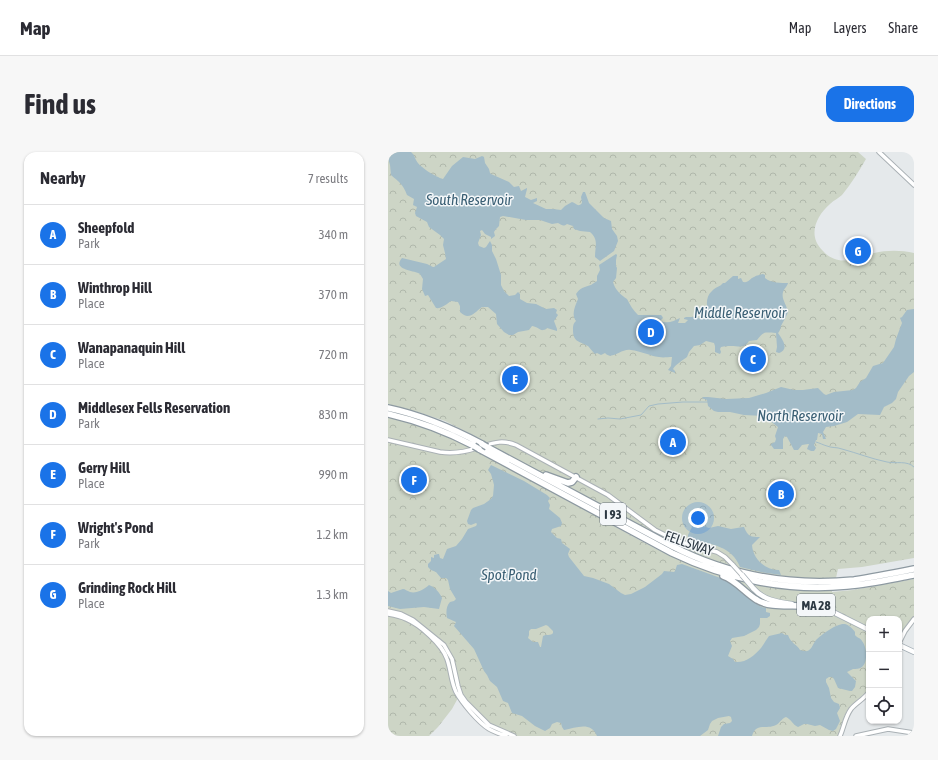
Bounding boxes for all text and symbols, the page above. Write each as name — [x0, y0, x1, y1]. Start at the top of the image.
text: Map — [20, 17, 51, 39]
text: Map — [789, 20, 811, 36]
text: Layers — [833, 20, 866, 36]
text: Share — [888, 20, 918, 36]
button: Directions — [826, 86, 914, 122]
text: Find us — [24, 88, 96, 120]
text: Nearby — [40, 168, 86, 188]
text: 7 results — [308, 171, 348, 186]
water label: South Reservoir — [425, 191, 513, 208]
text: Sheepfold — [78, 219, 134, 236]
text: A — [50, 227, 56, 242]
text: 340 m — [319, 227, 348, 242]
text: Park — [78, 236, 100, 251]
pin: G — [845, 236, 871, 266]
text: Winthrop Hill — [78, 279, 152, 296]
text: B — [50, 287, 56, 302]
text: 370 m — [319, 287, 348, 302]
text: Place — [78, 296, 105, 311]
water label: Middle Reservoir — [694, 304, 787, 321]
pin: D — [638, 317, 664, 347]
text: Wanapanaquin Hill — [78, 339, 185, 356]
pin: C — [740, 344, 766, 374]
text: C — [50, 347, 56, 362]
text: 720 m — [319, 347, 348, 362]
text: Place — [78, 356, 105, 371]
pin: E — [502, 364, 528, 394]
text: Middlesex Fells Reservation — [78, 399, 230, 416]
text: D — [49, 407, 57, 422]
text: 830 m — [319, 407, 348, 422]
water label: North Reservoir — [757, 407, 843, 424]
text: Park — [78, 416, 100, 431]
pin: A — [660, 427, 686, 457]
text: Gerry Hill — [78, 459, 130, 476]
pin: F — [401, 465, 427, 495]
text: E — [50, 467, 56, 482]
text: 990 m — [319, 467, 348, 482]
text: Place — [78, 476, 105, 491]
pin: B — [768, 479, 794, 509]
road number: I 93 — [600, 503, 626, 525]
your location — [688, 508, 708, 528]
text: Wright's Pond — [78, 519, 153, 536]
text: F — [50, 527, 56, 542]
text: 1.2 km — [317, 527, 348, 542]
street label: FELLSWAY — [662, 527, 716, 559]
text: Park — [78, 536, 100, 551]
water label: Spot Pond — [480, 566, 537, 583]
text: Grinding Rock Hill — [78, 579, 176, 596]
text: G — [50, 587, 56, 602]
text: 1.3 km — [317, 587, 348, 602]
road number: MA 28 — [797, 594, 835, 616]
text: Place — [78, 596, 105, 611]
map controls — [866, 616, 902, 724]
button: + — [866, 616, 902, 652]
button: − — [866, 652, 902, 688]
button: locate — [866, 688, 902, 724]

